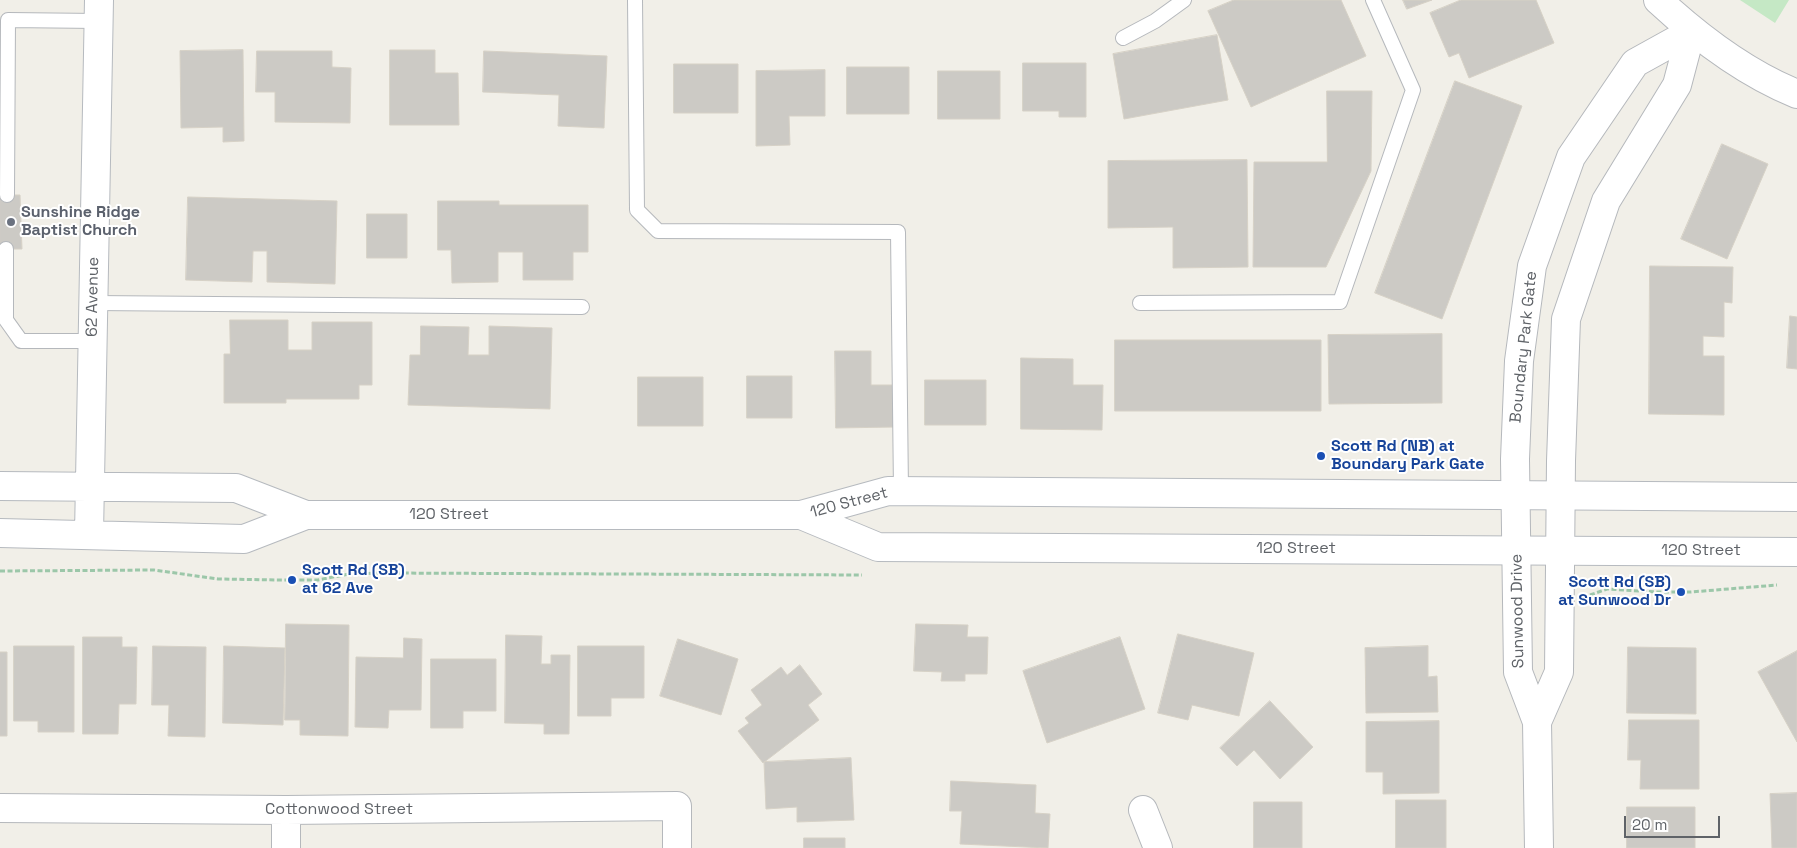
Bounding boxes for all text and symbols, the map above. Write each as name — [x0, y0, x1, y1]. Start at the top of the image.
place label: Sunshine Ridge Baptist Church — [21, 203, 140, 241]
marker: Sunshine Ridge Baptist Church — [5, 216, 17, 228]
street label: 62 Avenue — [83, 257, 103, 337]
street label: Boundary Park Gate — [1506, 270, 1542, 424]
place label: Scott Rd (NB) at Boundary Park Gate — [1331, 437, 1485, 475]
marker: Scott Rd (NB) at Boundary Park Gate — [1315, 450, 1327, 462]
street label: 120 Street — [808, 483, 890, 523]
street label: 120 Street — [409, 505, 489, 525]
street label: 120 Street — [1256, 539, 1336, 559]
street label: 120 Street — [1661, 541, 1741, 561]
street label: Sunwood Drive — [1507, 554, 1529, 668]
place label: Scott Rd (SB) at 62 Ave — [302, 561, 405, 599]
place label: Scott Rd (SB) at Sunwood Dr — [1558, 573, 1671, 611]
marker: Scott Rd (SB) at 62 Ave — [286, 574, 298, 586]
marker: Scott Rd (SB) at Sunwood Dr — [1675, 586, 1687, 598]
street label: Cottonwood Street — [265, 800, 413, 820]
scale bar — [1627, 806, 1723, 838]
text: 20 m — [1632, 815, 1667, 834]

